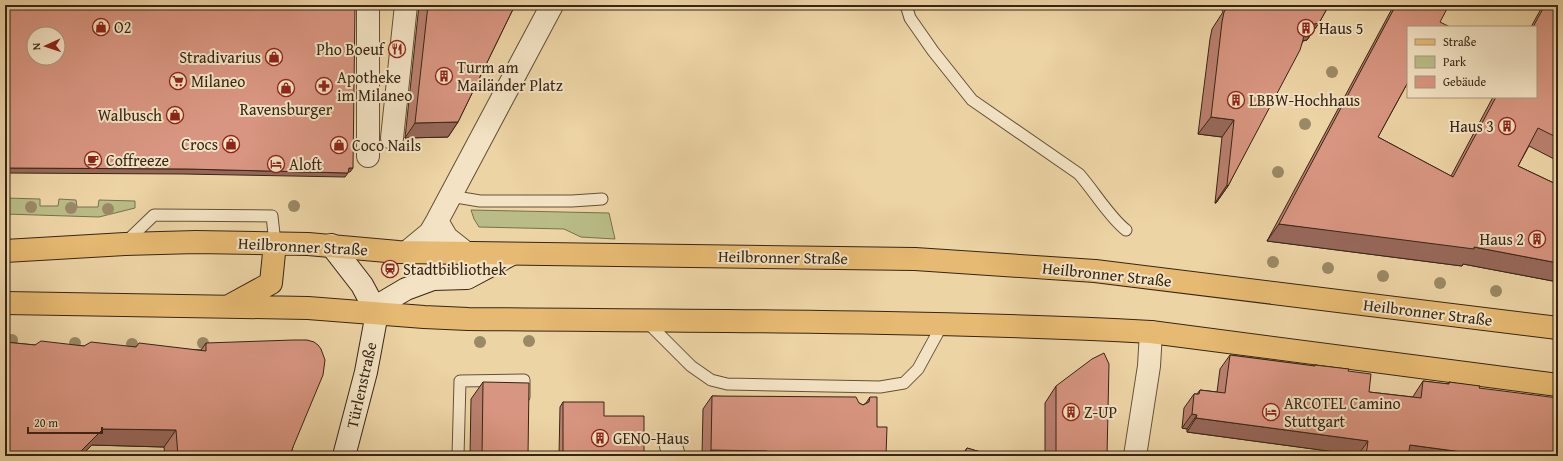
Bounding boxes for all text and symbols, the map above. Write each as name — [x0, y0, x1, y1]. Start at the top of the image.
place label: O2 — [114, 15, 131, 39]
place label: Haus 5 — [1319, 16, 1363, 40]
shop icon: O2 — [91, 17, 111, 37]
building icon: Haus 5 — [1296, 18, 1316, 38]
north arrow — [26, 26, 66, 66]
legend — [1407, 26, 1537, 98]
text: Straße — [1443, 33, 1477, 50]
place label: Pho Boeuf — [316, 37, 386, 61]
restaurant icon: Pho Boeuf — [387, 39, 407, 59]
text: N — [28, 42, 44, 51]
place label: Stradivarius — [179, 45, 261, 69]
shop icon: Stradivarius — [264, 47, 284, 67]
text: Park — [1443, 53, 1467, 70]
place label: Turm am Mailänder Platz — [457, 55, 563, 97]
place label: Apotheke im Milaneo — [337, 65, 412, 107]
building icon: Turm am Mailänder Platz — [434, 66, 454, 86]
place label: Milaneo — [191, 69, 245, 93]
supermarket icon: Milaneo — [168, 71, 188, 91]
text: Gebäude — [1443, 73, 1486, 90]
pharmacy icon: Apotheke im Milaneo — [314, 76, 334, 96]
shop icon: Ravensburger — [276, 78, 296, 98]
place label: LBBW-Hochhaus — [1249, 88, 1360, 112]
building icon: LBBW-Hochhaus — [1226, 90, 1246, 110]
place label: Ravensburger — [240, 97, 333, 121]
place label: Walbusch — [98, 103, 162, 127]
shop icon: Walbusch — [165, 105, 185, 125]
place label: Haus 3 — [1450, 114, 1494, 138]
building icon: Haus 3 — [1497, 116, 1517, 136]
place label: Crocs — [181, 132, 218, 156]
place label: Coco Nails — [352, 133, 421, 157]
shop icon: Crocs — [221, 134, 241, 154]
shop icon: Coco Nails — [329, 135, 349, 155]
place label: Coffreeze — [106, 148, 169, 172]
cafe icon: Coffreeze — [83, 150, 103, 170]
place label: Aloft — [289, 152, 322, 176]
hotel icon: Aloft — [266, 154, 286, 174]
place label: Haus 2 — [1480, 227, 1524, 251]
building icon: Haus 2 — [1527, 229, 1547, 249]
street label: Heilbronner Straße — [238, 231, 368, 261]
street label: Heilbronner Straße — [718, 244, 848, 270]
street label: Heilbronner Straße — [1041, 255, 1173, 293]
place label: Stadtbibliothek — [403, 257, 508, 281]
station icon: Stadtbibliothek — [380, 259, 400, 279]
street label: Heilbronner Straße — [1362, 292, 1494, 332]
street label: Türlenstraße — [339, 339, 383, 431]
place label: ARCOTEL Camino Stuttgart — [1284, 391, 1401, 433]
place label: Z-UP — [1084, 400, 1117, 424]
building icon: Z-UP — [1061, 402, 1081, 422]
hotel icon: ARCOTEL Camino Stuttgart — [1261, 402, 1281, 422]
scale bar — [28, 409, 102, 435]
text: 20 m — [34, 414, 58, 431]
place label: GENO-Haus — [613, 426, 689, 450]
building icon: GENO-Haus — [590, 428, 610, 448]

